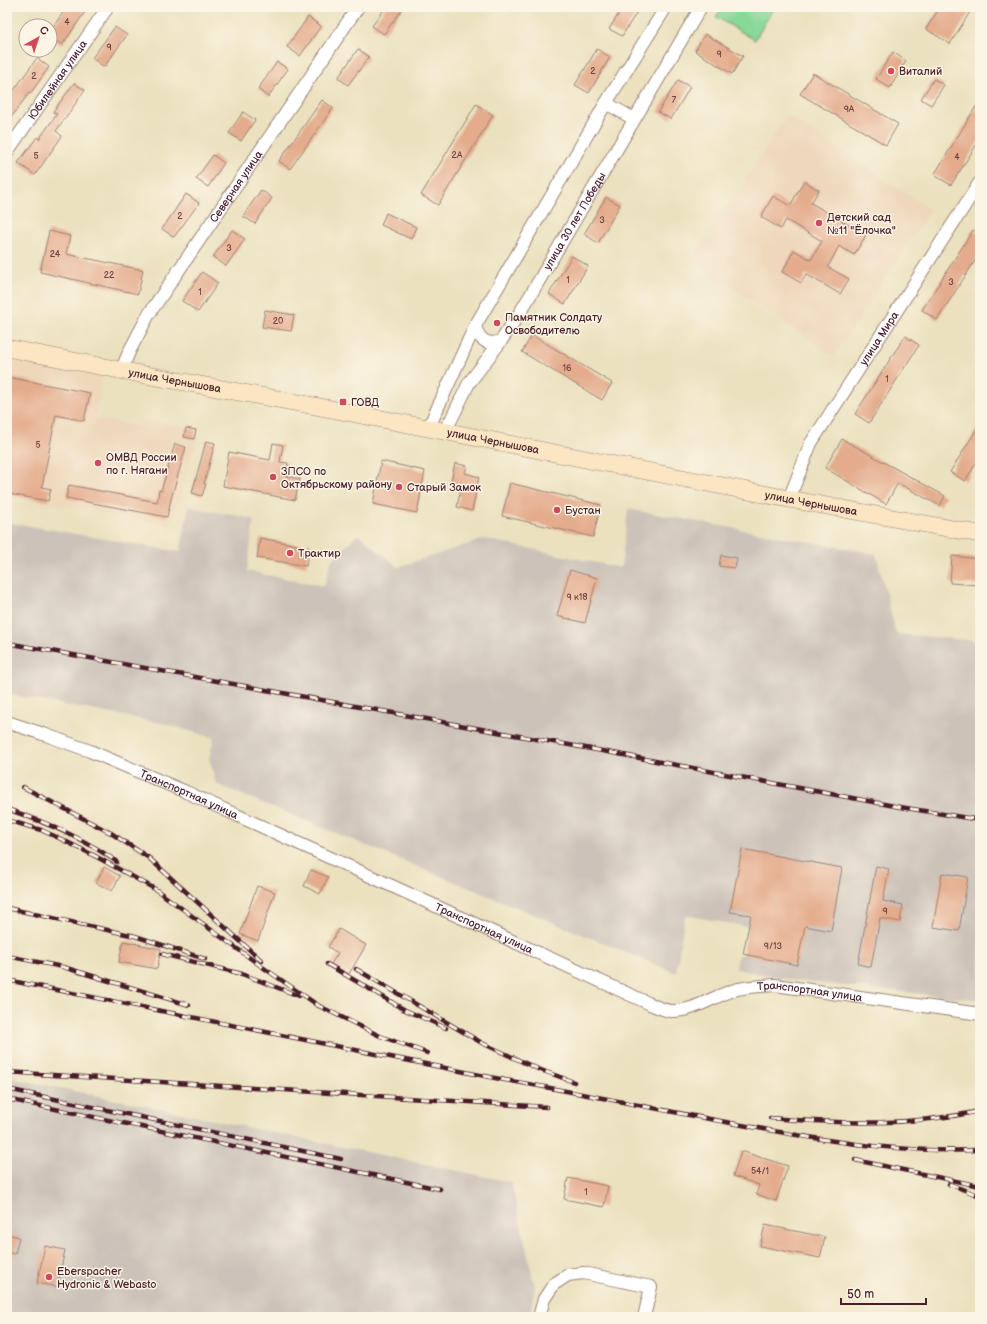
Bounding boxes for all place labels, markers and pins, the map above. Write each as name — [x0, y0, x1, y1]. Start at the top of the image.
place label: Виталий — [899, 65, 942, 78]
marker: Виталий — [886, 66, 896, 76]
place label: Детский сад №11 "Ёлочка" — [827, 211, 896, 237]
marker: Детский сад №11 "Ёлочка" — [814, 218, 824, 228]
place label: Памятник Солдату Освободителю — [505, 311, 602, 337]
marker: Памятник Солдату Освободителю — [492, 318, 502, 328]
place label: ГОВД — [351, 396, 379, 409]
marker: ГОВД — [338, 397, 348, 407]
place label: ОМВД России по г. Нягани — [106, 451, 177, 477]
marker: ОМВД России по г. Нягани — [93, 458, 103, 468]
place label: ЗПСО по Октябрьскому району — [281, 465, 392, 491]
marker: ЗПСО по Октябрьскому району — [268, 472, 278, 482]
place label: Старый Замок — [407, 481, 481, 494]
marker: Старый Замок — [394, 482, 404, 492]
place label: Бустан — [565, 504, 601, 517]
marker: Бустан — [552, 505, 562, 515]
place label: Трактир — [298, 547, 341, 560]
marker: Трактир — [285, 548, 295, 558]
place label: Eberspacher Hydronic & Webasto — [57, 1265, 157, 1291]
marker: Eberspacher Hydronic & Webasto — [44, 1272, 54, 1282]

